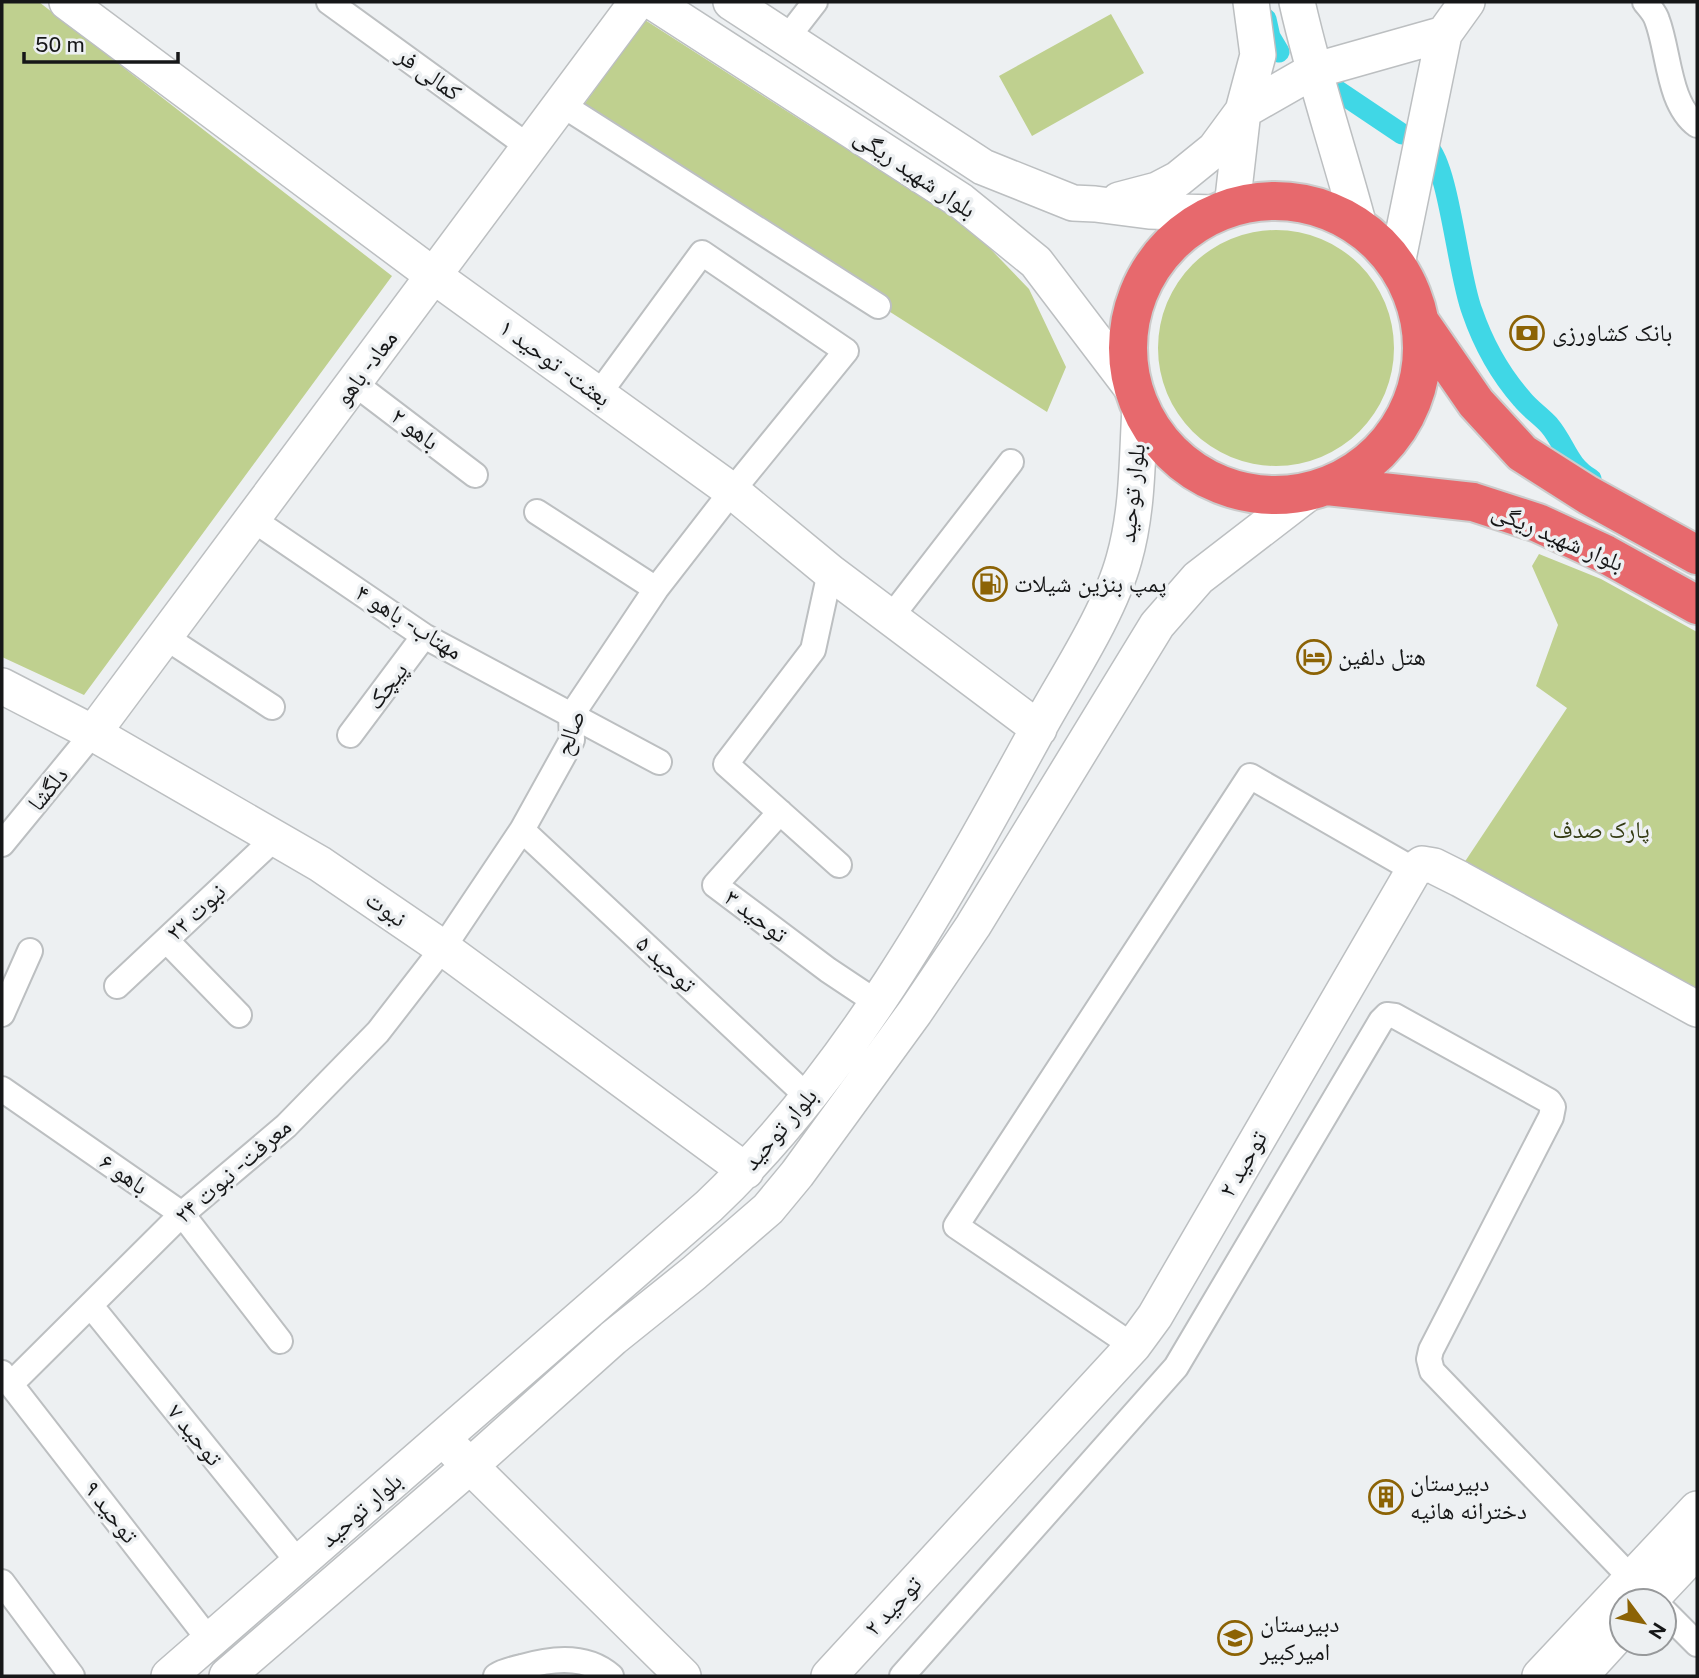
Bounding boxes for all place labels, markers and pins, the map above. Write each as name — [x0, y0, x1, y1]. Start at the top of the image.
bank icon: بانک کشاورزی — [1508, 314, 1546, 352]
place label: بانک کشاورزی — [1552, 318, 1672, 347]
fuel station icon: پمپ بنزین شیلات — [971, 565, 1009, 603]
place label: پمپ بنزین شیلات — [1014, 569, 1167, 598]
hotel icon: هتل دلفین — [1295, 638, 1333, 676]
place label: هتل دلفین — [1338, 642, 1426, 671]
place label: دبیرستان دخترانه هانیه — [1410, 1468, 1527, 1524]
building icon: دبیرستان دخترانه هانیه — [1367, 1478, 1405, 1516]
place label: دبیرستان امیرکبیر — [1259, 1609, 1339, 1666]
school or university icon: دبیرستان امیرکبیر — [1216, 1619, 1254, 1657]

